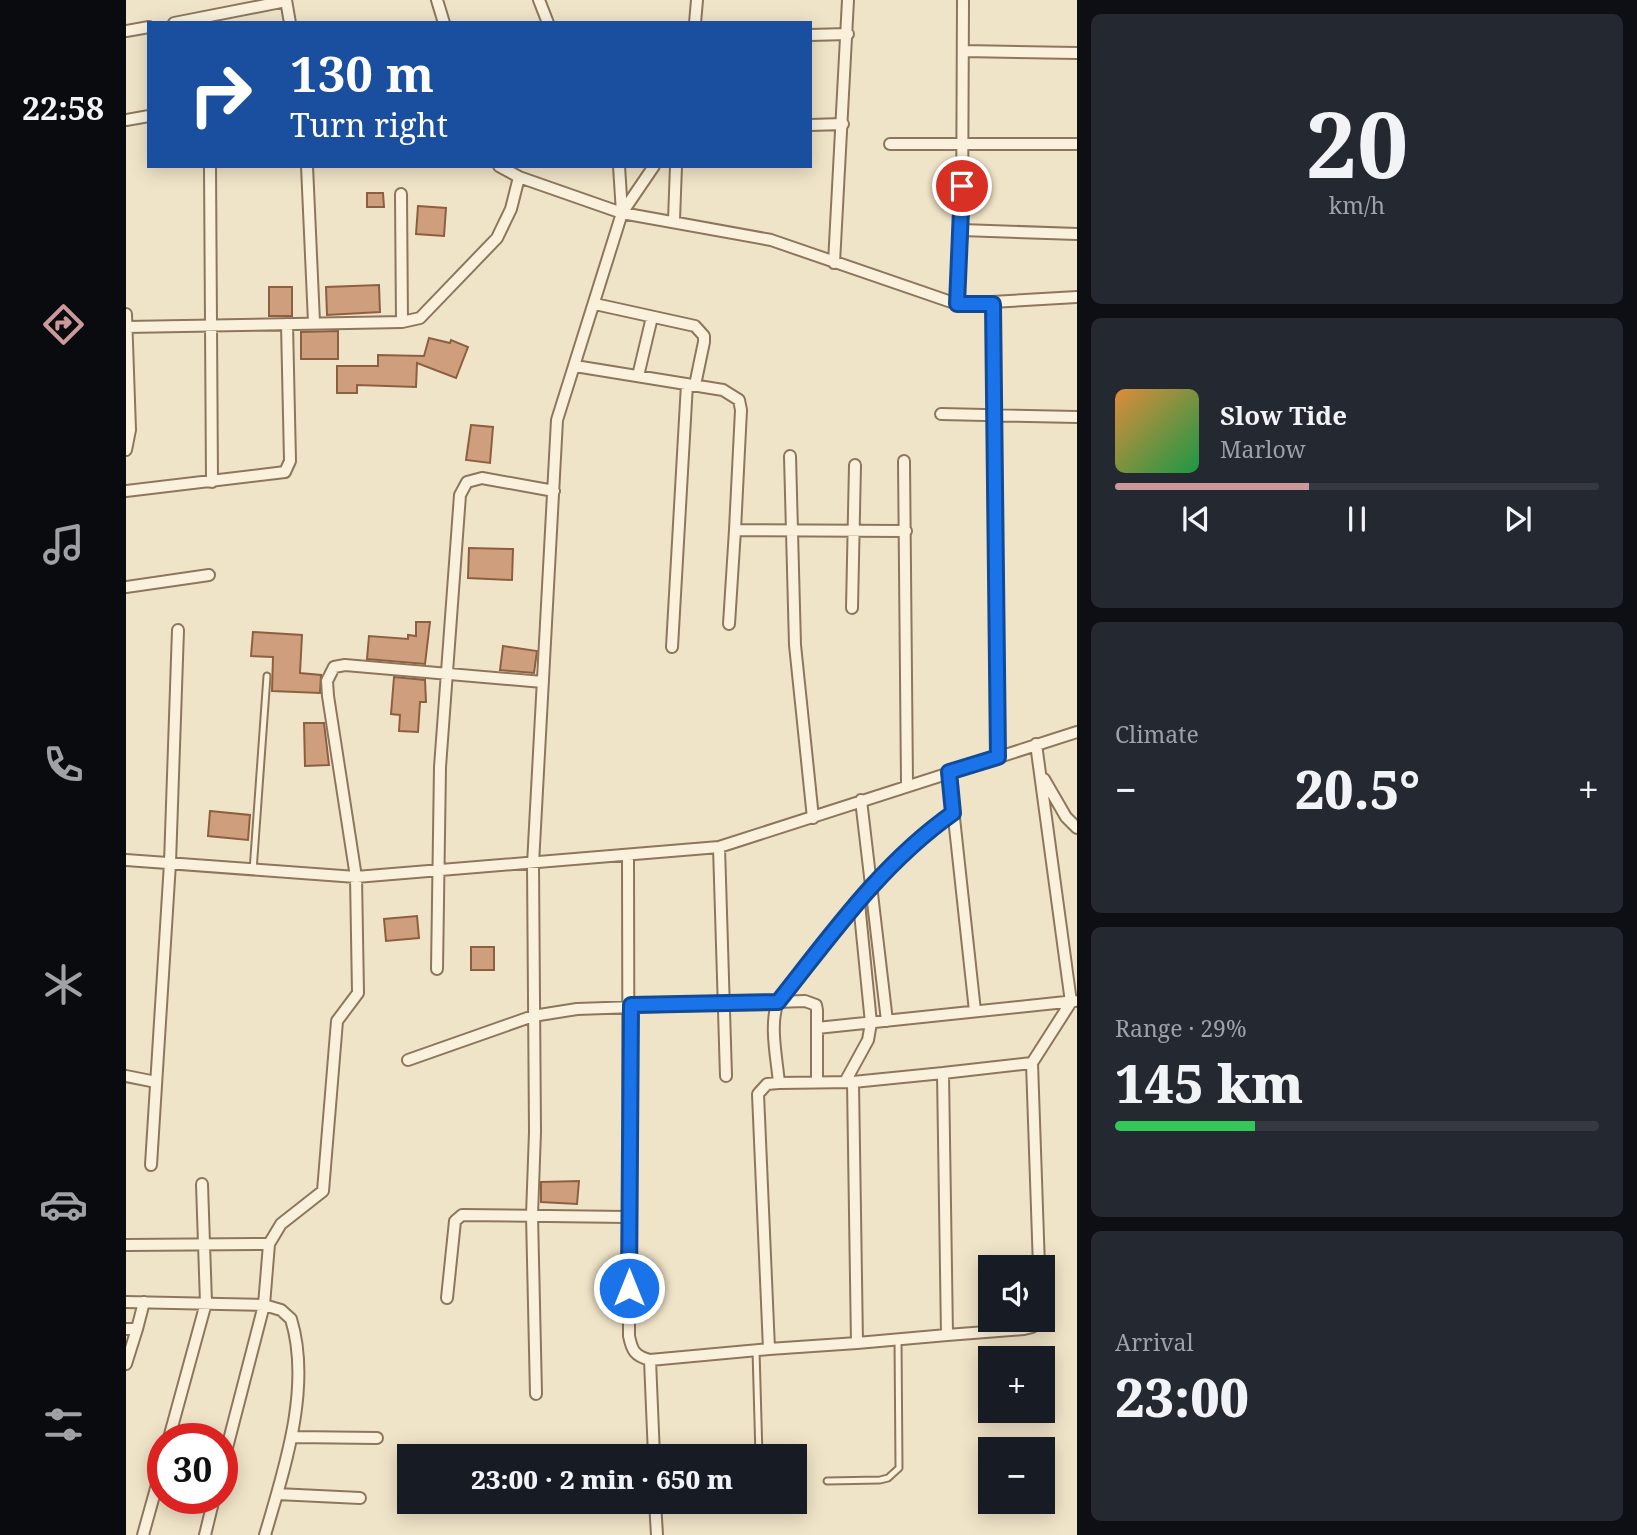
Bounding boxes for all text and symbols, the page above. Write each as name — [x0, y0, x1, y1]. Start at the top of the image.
text: 130 m — [290, 40, 434, 106]
icon: right — [175, 49, 266, 140]
text: 20 — [1306, 81, 1408, 205]
text: 22:58 — [22, 86, 104, 129]
text: Turn right — [290, 103, 448, 146]
pin — [932, 156, 992, 216]
icon: arrive — [943, 167, 981, 205]
text: km/h — [1329, 189, 1385, 221]
icon: directions — [39, 300, 88, 349]
text: Slow Tide — [1220, 397, 1347, 433]
text: Marlow — [1220, 433, 1306, 465]
icon: previous — [1177, 500, 1215, 538]
icon: pause — [1338, 500, 1376, 538]
icon: next — [1499, 500, 1537, 538]
icon: music — [39, 520, 88, 569]
text: Climate — [1115, 718, 1199, 750]
icon: phone — [39, 740, 88, 789]
text: 20.5° — [1295, 753, 1420, 824]
text: − — [1115, 763, 1137, 815]
text: + — [1578, 763, 1599, 815]
icon: climate — [39, 960, 88, 1009]
text: Range · 29% — [1115, 1012, 1247, 1044]
text: 145 km — [1115, 1047, 1303, 1118]
icon: car — [39, 1180, 88, 1229]
position arrow — [592, 1251, 666, 1325]
map controls — [978, 1255, 1055, 1514]
button: sound — [978, 1255, 1055, 1332]
text: Arrival — [1115, 1326, 1194, 1358]
button: + — [978, 1346, 1055, 1423]
text: 23:00 — [1115, 1361, 1249, 1432]
icon: filters — [39, 1400, 88, 1449]
speed limit sign: 30 — [147, 1423, 238, 1514]
button: − — [978, 1437, 1055, 1514]
text: 23:00 · 2 min · 650 m — [471, 1461, 733, 1497]

